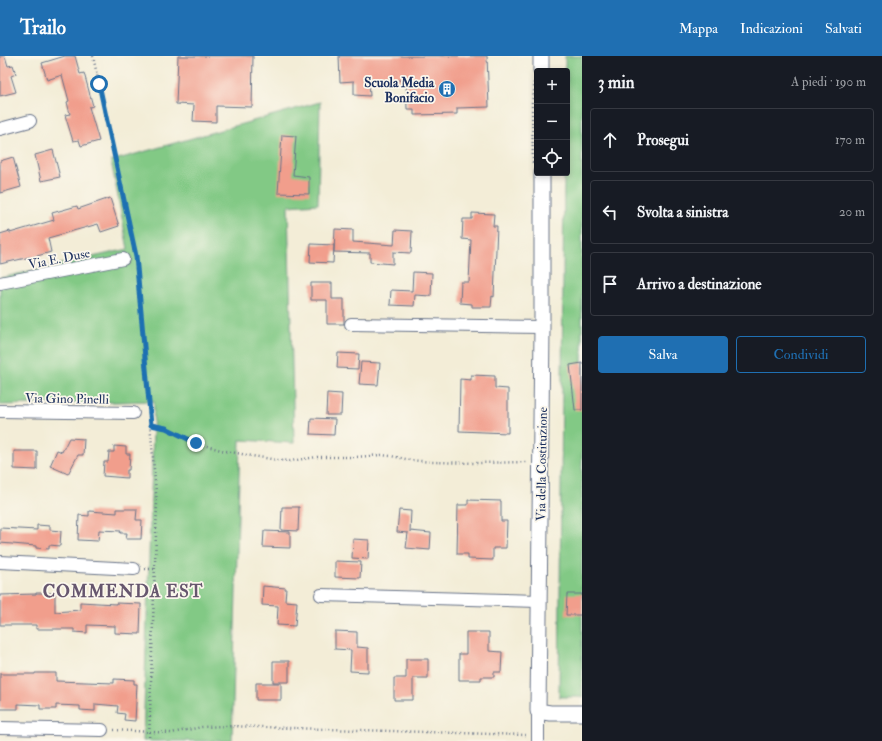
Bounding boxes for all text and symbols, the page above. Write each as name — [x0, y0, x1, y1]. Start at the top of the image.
text: Trailo — [20, 16, 66, 40]
text: Mappa — [679, 20, 718, 37]
text: Indicazioni — [740, 20, 803, 37]
text: Salvati — [825, 20, 862, 37]
map controls — [534, 68, 570, 176]
button: + — [534, 68, 570, 104]
text: 3 min — [598, 72, 635, 93]
text: A piedi · 190 m — [791, 74, 866, 90]
route start — [90, 75, 108, 93]
place label: Scuola Media Bonifacio — [364, 75, 435, 106]
building icon: Scuola Media Bonifacio — [437, 79, 457, 99]
button: − — [534, 104, 570, 140]
icon: ahead — [599, 129, 621, 151]
text: Prosegui — [637, 131, 689, 150]
text: 170 m — [835, 132, 865, 148]
button: locate — [534, 140, 570, 176]
icon: left — [599, 201, 621, 223]
text: Svolta a sinistra — [637, 203, 729, 222]
text: 20 m — [839, 204, 865, 220]
street label: Via E. Duse — [27, 245, 92, 273]
icon: arrive — [599, 273, 621, 295]
text: Arrivo a destinazione — [637, 275, 762, 294]
button: Salva — [598, 336, 728, 373]
button: Condividi — [736, 336, 866, 373]
street label: Via Gino Pinelli — [25, 390, 110, 408]
street label: Via della Costituzione — [533, 406, 551, 521]
route end — [187, 434, 205, 452]
district label: COMMENDA EST — [43, 581, 203, 602]

